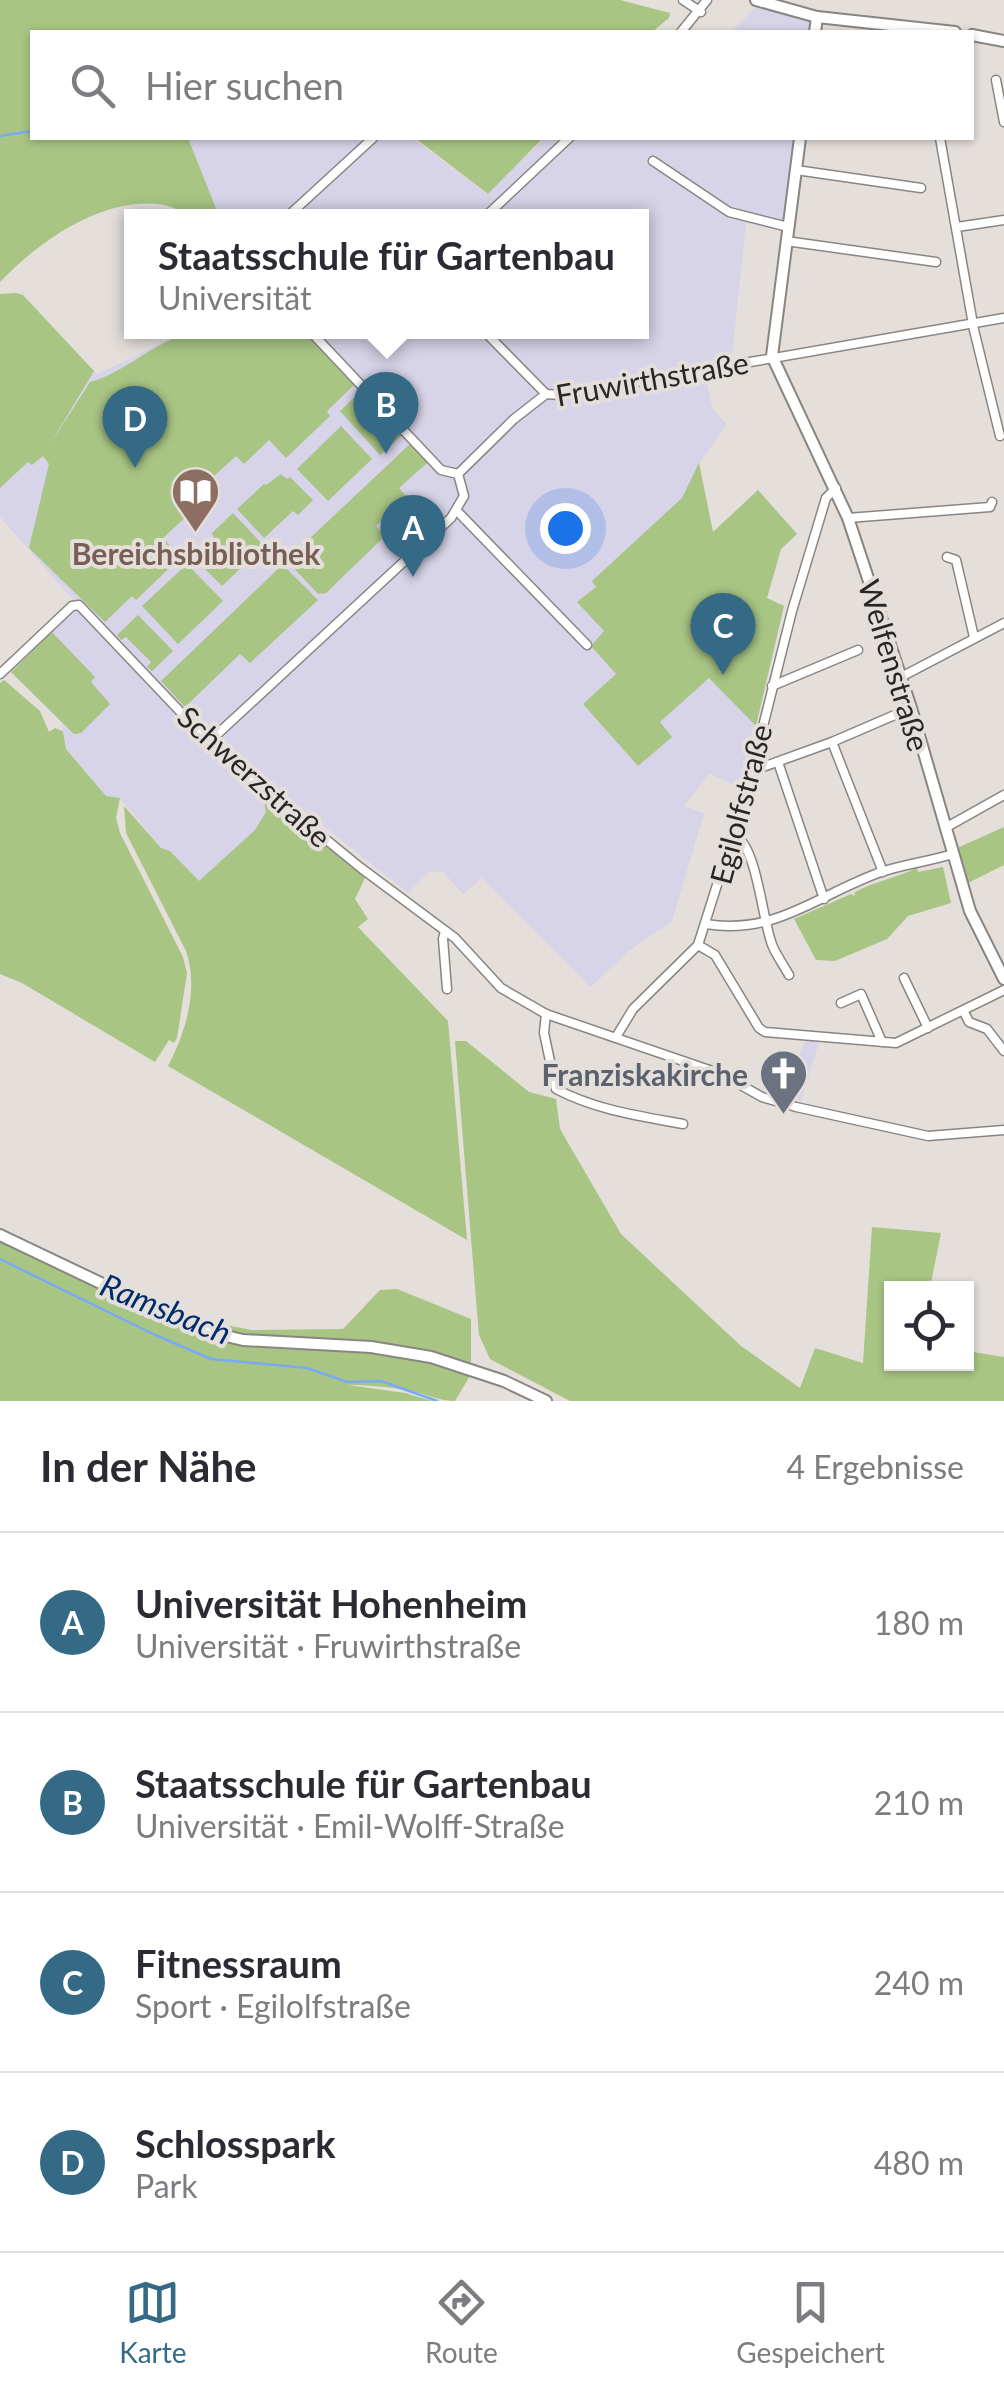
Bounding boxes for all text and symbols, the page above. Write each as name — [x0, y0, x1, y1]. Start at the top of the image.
search box — [30, 30, 974, 140]
icon: search — [65, 58, 120, 113]
text: Hier suchen — [145, 62, 344, 108]
popup — [124, 209, 649, 339]
text: Staatsschule für Gartenbau — [158, 232, 615, 278]
text: Universität — [158, 278, 311, 317]
street label: Fruwirthstraße — [553, 343, 751, 413]
pin: B — [354, 372, 418, 454]
pin: D — [102, 386, 168, 468]
library icon: Bereichsbibliothek — [170, 466, 222, 534]
pin: A — [380, 494, 446, 577]
your location — [540, 503, 591, 554]
place label: Bereichsbibliothek — [72, 535, 321, 571]
street label: Welfenstraße — [852, 575, 938, 755]
pin: C — [690, 592, 756, 675]
street label: Schwerzstraße — [171, 698, 339, 854]
street label: Egilolfstraße — [701, 720, 779, 888]
church icon: Franziskakirche — [757, 1048, 809, 1116]
place label: Franziskakirche — [541, 1056, 748, 1092]
water label: Ramsbach — [95, 1264, 237, 1352]
map controls — [884, 1281, 974, 1371]
button: locate — [884, 1281, 974, 1371]
text: In der Nähe — [40, 1441, 257, 1491]
text: 4 Ergebnisse — [787, 1447, 964, 1486]
text: Universität Hohenheim — [135, 1580, 527, 1626]
text: A — [61, 1603, 84, 1642]
text: 180 m — [874, 1603, 964, 1642]
text: Universität · Fruwirthstraße — [135, 1626, 521, 1665]
text: Staatsschule für Gartenbau — [135, 1760, 592, 1806]
text: B — [62, 1783, 83, 1822]
text: 210 m — [874, 1783, 964, 1822]
text: Universität · Emil-Wolff-Straße — [135, 1806, 565, 1845]
text: Fitnessraum — [135, 1940, 342, 1986]
text: C — [62, 1963, 83, 2002]
text: 240 m — [874, 1963, 964, 2002]
text: Sport · Egilolfstraße — [135, 1986, 411, 2025]
text: Schlosspark — [135, 2120, 336, 2166]
text: D — [60, 2143, 85, 2182]
text: 480 m — [874, 2143, 964, 2182]
text: Park — [135, 2166, 198, 2205]
tab: Karte — [119, 2275, 187, 2369]
tab: Route — [425, 2275, 498, 2369]
tab: Gespeichert — [736, 2275, 885, 2369]

